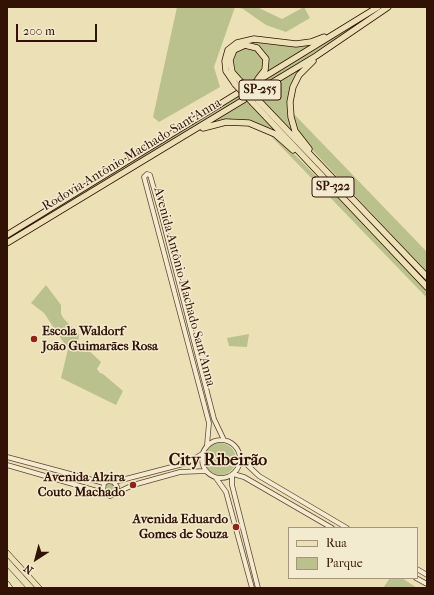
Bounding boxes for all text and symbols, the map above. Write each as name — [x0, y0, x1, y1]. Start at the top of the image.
scale bar — [18, 16, 99, 42]
text: 200 m — [23, 24, 55, 38]
road number: SP-255 — [239, 80, 281, 100]
street label: Rodovia Antônio Machado Sant'Anna — [40, 95, 224, 215]
road number: SP-322 — [312, 177, 354, 197]
street label: Avenida Antônio Machado Sant'Anna — [150, 186, 218, 388]
place label: Escola Waldorf João Guimarães Rosa — [42, 324, 158, 355]
marker: Escola Waldorf João Guimarães Rosa — [29, 334, 39, 344]
district label: City Ribeirão — [169, 451, 267, 471]
place label: Avenida Alzira Couto Machado — [38, 470, 125, 501]
marker: Avenida Alzira Couto Machado — [128, 480, 138, 490]
place label: Avenida Eduardo Gomes de Souza — [133, 512, 228, 543]
marker: Avenida Eduardo Gomes de Souza — [231, 522, 241, 532]
legend — [288, 527, 418, 579]
text: Rua — [326, 536, 347, 550]
north arrow — [16, 539, 56, 579]
text: Parque — [326, 556, 363, 570]
text: N — [21, 561, 36, 577]

